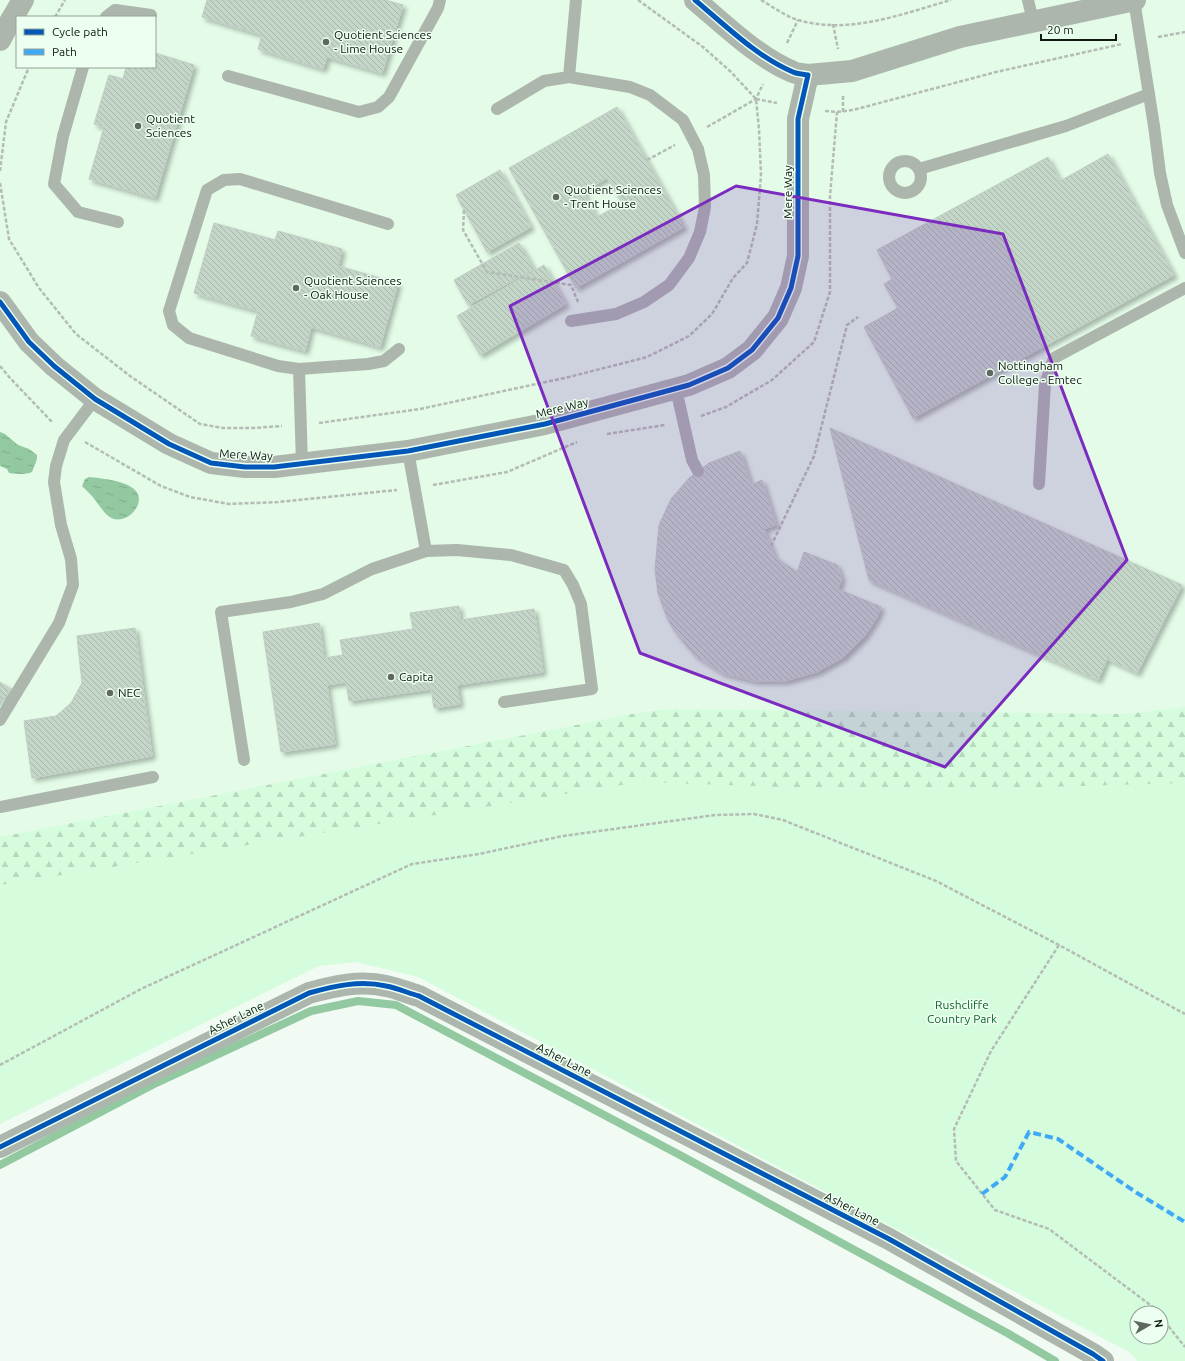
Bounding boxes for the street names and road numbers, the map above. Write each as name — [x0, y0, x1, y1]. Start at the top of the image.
street label: Mere Way — [781, 165, 794, 219]
street label: Mere Way — [534, 395, 590, 420]
street label: Mere Way — [219, 447, 273, 462]
street label: Asher Lane — [206, 999, 265, 1036]
street label: Asher Lane — [535, 1040, 594, 1079]
street label: Asher Lane — [823, 1189, 882, 1228]

